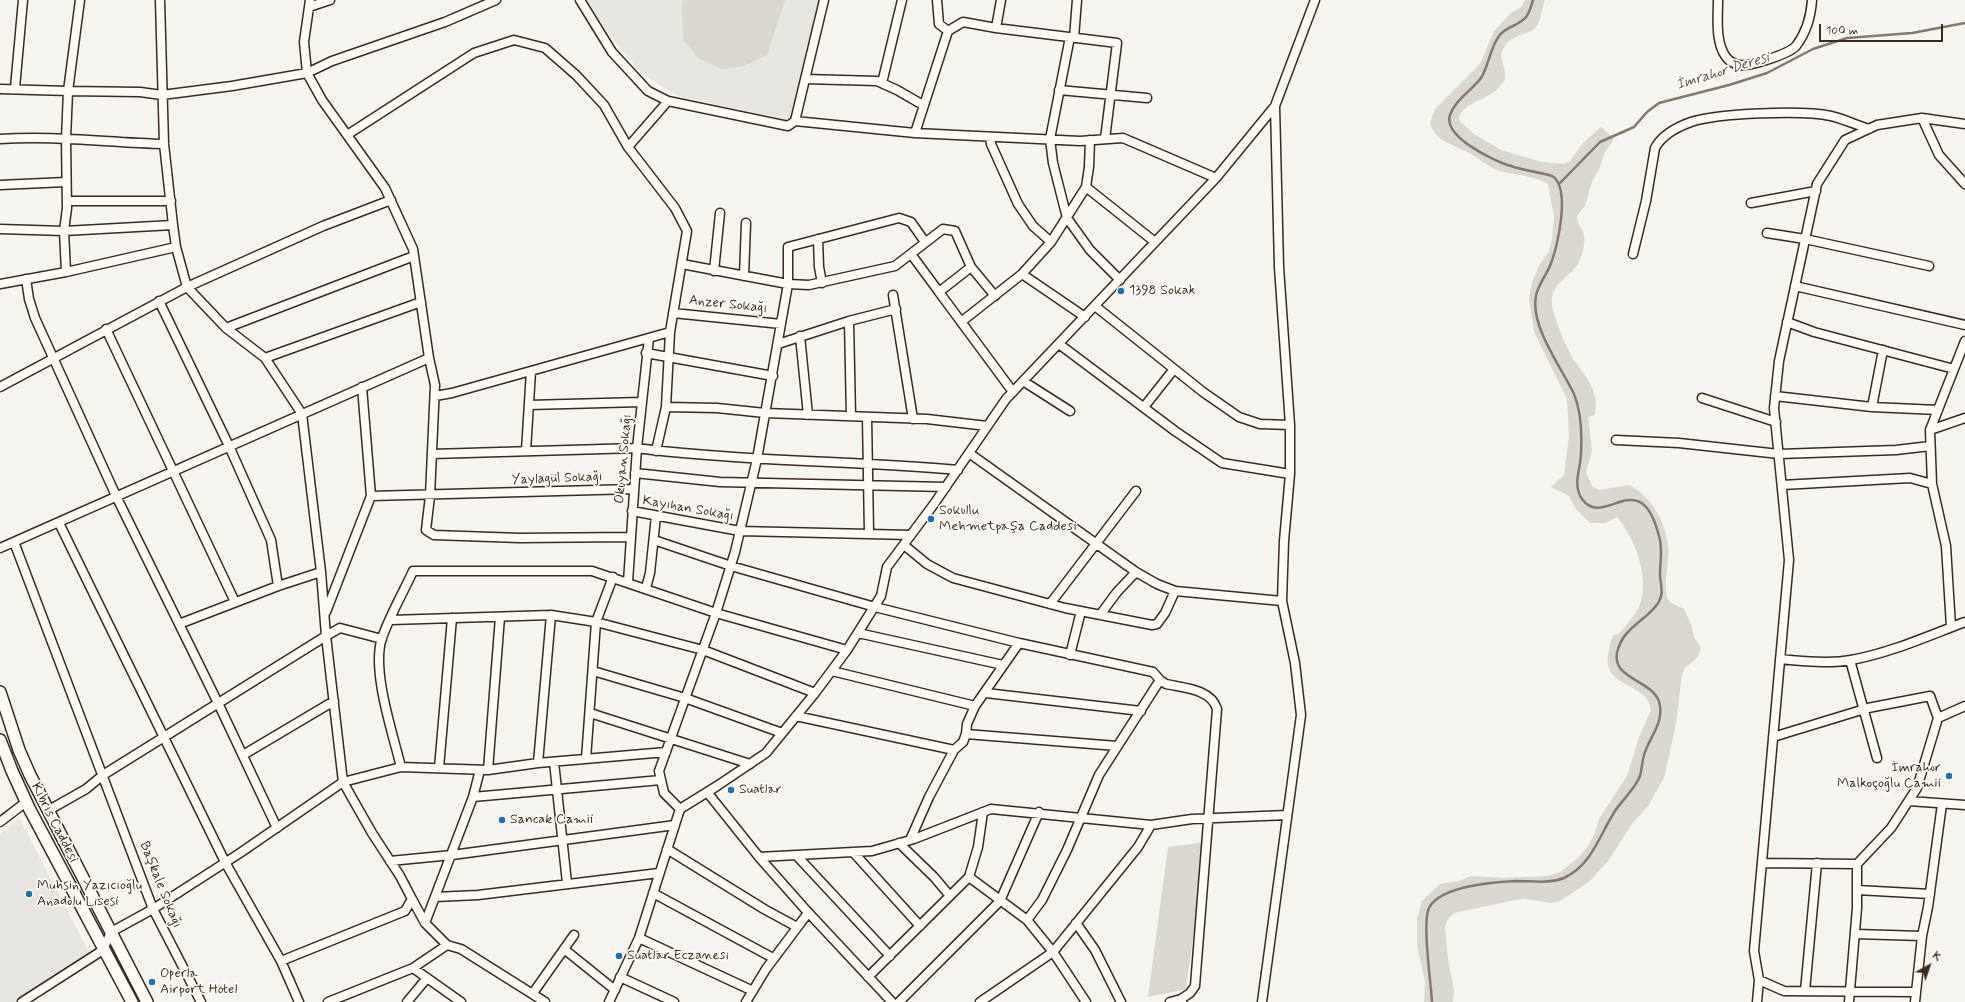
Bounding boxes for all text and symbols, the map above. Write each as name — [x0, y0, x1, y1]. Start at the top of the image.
scale bar — [1821, 16, 1945, 42]
text: 100 m — [1826, 23, 1858, 39]
water label: İmrahor Deresi — [1674, 49, 1772, 95]
place label: 1398 Sokak — [1129, 283, 1196, 299]
marker: 1398 Sokak — [1116, 286, 1126, 296]
street label: Anzer Sokağı — [688, 293, 768, 317]
street label: Okuyan Sokağı — [612, 413, 636, 505]
street label: Yaylagül Sokağı — [511, 469, 603, 489]
street label: Kayıhan Sokağı — [641, 493, 735, 525]
place label: Sokullu Mehmetpaşa Caddesi — [939, 503, 1077, 536]
marker: Sokullu Mehmetpaşa Caddesi — [926, 514, 936, 524]
place label: İmrahor Malkoçoğlu Camii — [1837, 760, 1941, 792]
marker: İmrahor Malkoçoğlu Camii — [1944, 771, 1954, 781]
street label: Kıbrıs Caddesi — [27, 780, 81, 866]
place label: Suatlar — [739, 782, 782, 798]
marker: Suatlar — [726, 785, 736, 795]
place label: Sancak Camii — [510, 812, 593, 828]
marker: Sancak Camii — [497, 815, 507, 825]
street label: Başkale Sokağı — [135, 839, 185, 931]
place label: Muhsin Yazıcıoğlu Anadolu Lisesi — [37, 878, 142, 910]
marker: Muhsin Yazıcıoğlu Anadolu Lisesi — [24, 889, 34, 899]
north arrow — [1909, 946, 1949, 986]
place label: Suatlar Eczanesi — [627, 948, 729, 964]
text: K — [1929, 949, 1944, 965]
marker: Suatlar Eczanesi — [614, 951, 624, 961]
place label: Operla Airport Hotel — [160, 966, 237, 998]
marker: Operla Airport Hotel — [147, 977, 157, 987]

